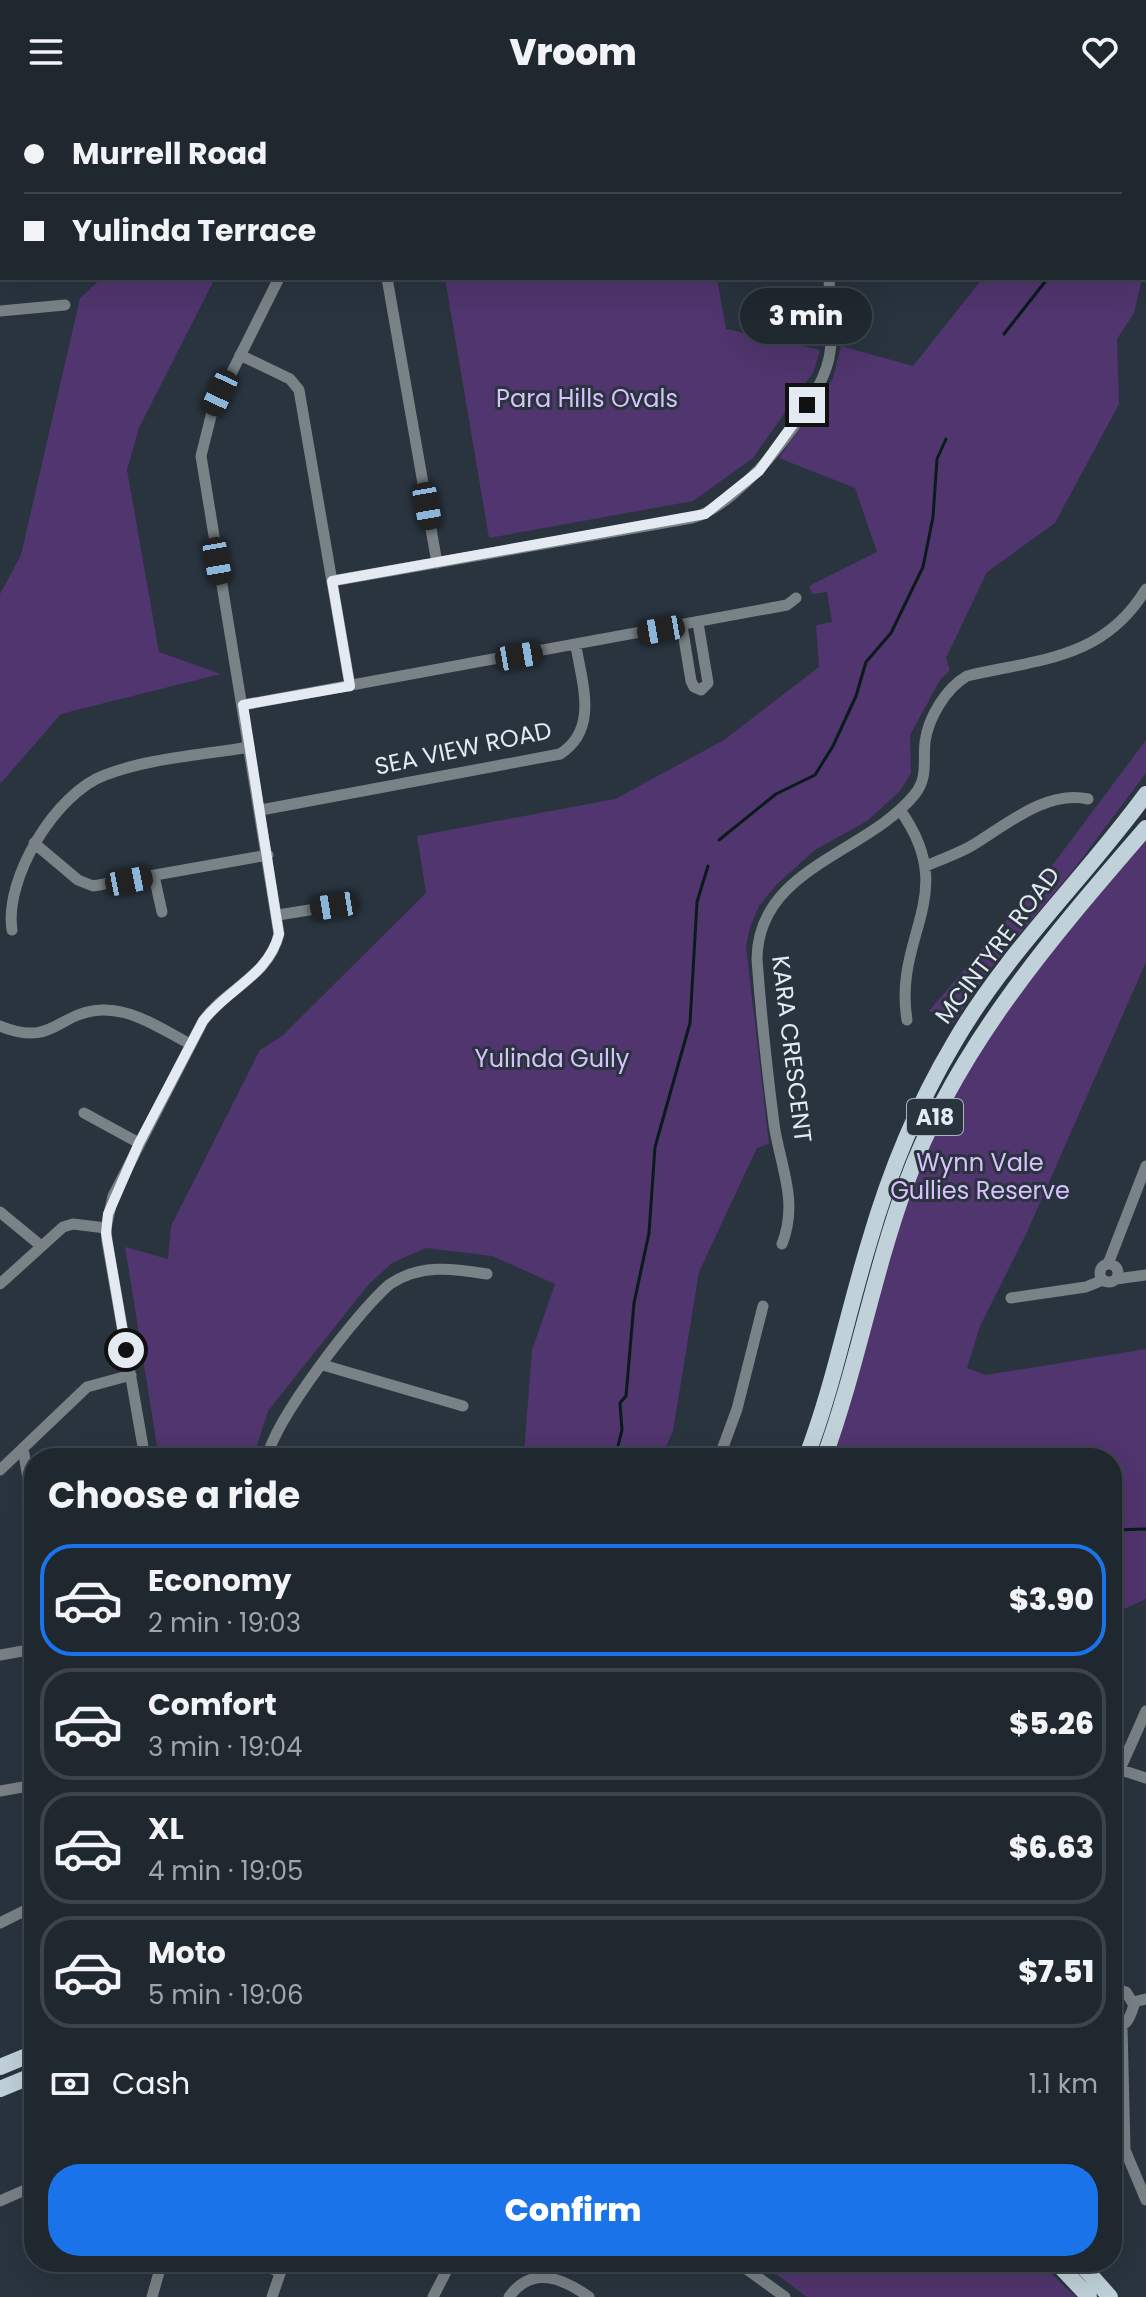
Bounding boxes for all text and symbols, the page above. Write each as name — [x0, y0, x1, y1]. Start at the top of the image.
text: Vroom — [509, 27, 637, 78]
icon: menu — [24, 30, 68, 74]
icon: heart — [1078, 30, 1122, 74]
text: Murrell Road — [72, 132, 267, 175]
text: Yulinda Terrace — [72, 209, 316, 252]
callout: 3 min — [741, 289, 873, 345]
text: 3 min — [769, 298, 843, 334]
car — [199, 366, 241, 420]
park label: Para Hills Ovals — [496, 382, 678, 415]
route end — [789, 387, 825, 423]
car — [411, 480, 443, 532]
car — [201, 535, 233, 587]
car — [635, 614, 687, 646]
car — [493, 640, 545, 672]
street label: SEA VIEW ROAD — [372, 713, 554, 783]
street label: MCINTYRE ROAD — [927, 860, 1067, 1030]
car — [103, 865, 155, 897]
car — [308, 890, 360, 922]
street label: KARA CRESCENT — [764, 954, 820, 1144]
park label: Yulinda Gully — [475, 1042, 630, 1075]
road number: A18 — [907, 1099, 963, 1135]
park label: Wynn Vale Gullies Reserve — [890, 1146, 1070, 1207]
route start — [108, 1332, 144, 1368]
text: Choose a ride — [48, 1470, 300, 1521]
text: Economy — [148, 1559, 292, 1602]
icon: car — [52, 1564, 124, 1636]
text: $3.90 — [1009, 1578, 1094, 1621]
text: 2 min · 19:03 — [148, 1605, 301, 1641]
text: Comfort — [148, 1683, 277, 1726]
icon: car — [52, 1688, 124, 1760]
text: $5.26 — [1009, 1702, 1094, 1745]
text: 3 min · 19:04 — [148, 1729, 302, 1765]
text: XL — [148, 1807, 184, 1850]
icon: car — [52, 1812, 124, 1884]
text: $6.63 — [1009, 1826, 1094, 1869]
text: 4 min · 19:05 — [148, 1853, 303, 1889]
text: Moto — [148, 1931, 226, 1974]
icon: car — [52, 1936, 124, 2008]
text: $7.51 — [1018, 1950, 1094, 1993]
text: 5 min · 19:06 — [148, 1977, 304, 2013]
icon: cash — [48, 2062, 92, 2106]
text: Cash — [112, 2062, 190, 2105]
text: 1.1 km — [1029, 2066, 1098, 2102]
button: Confirm — [48, 2164, 1098, 2256]

